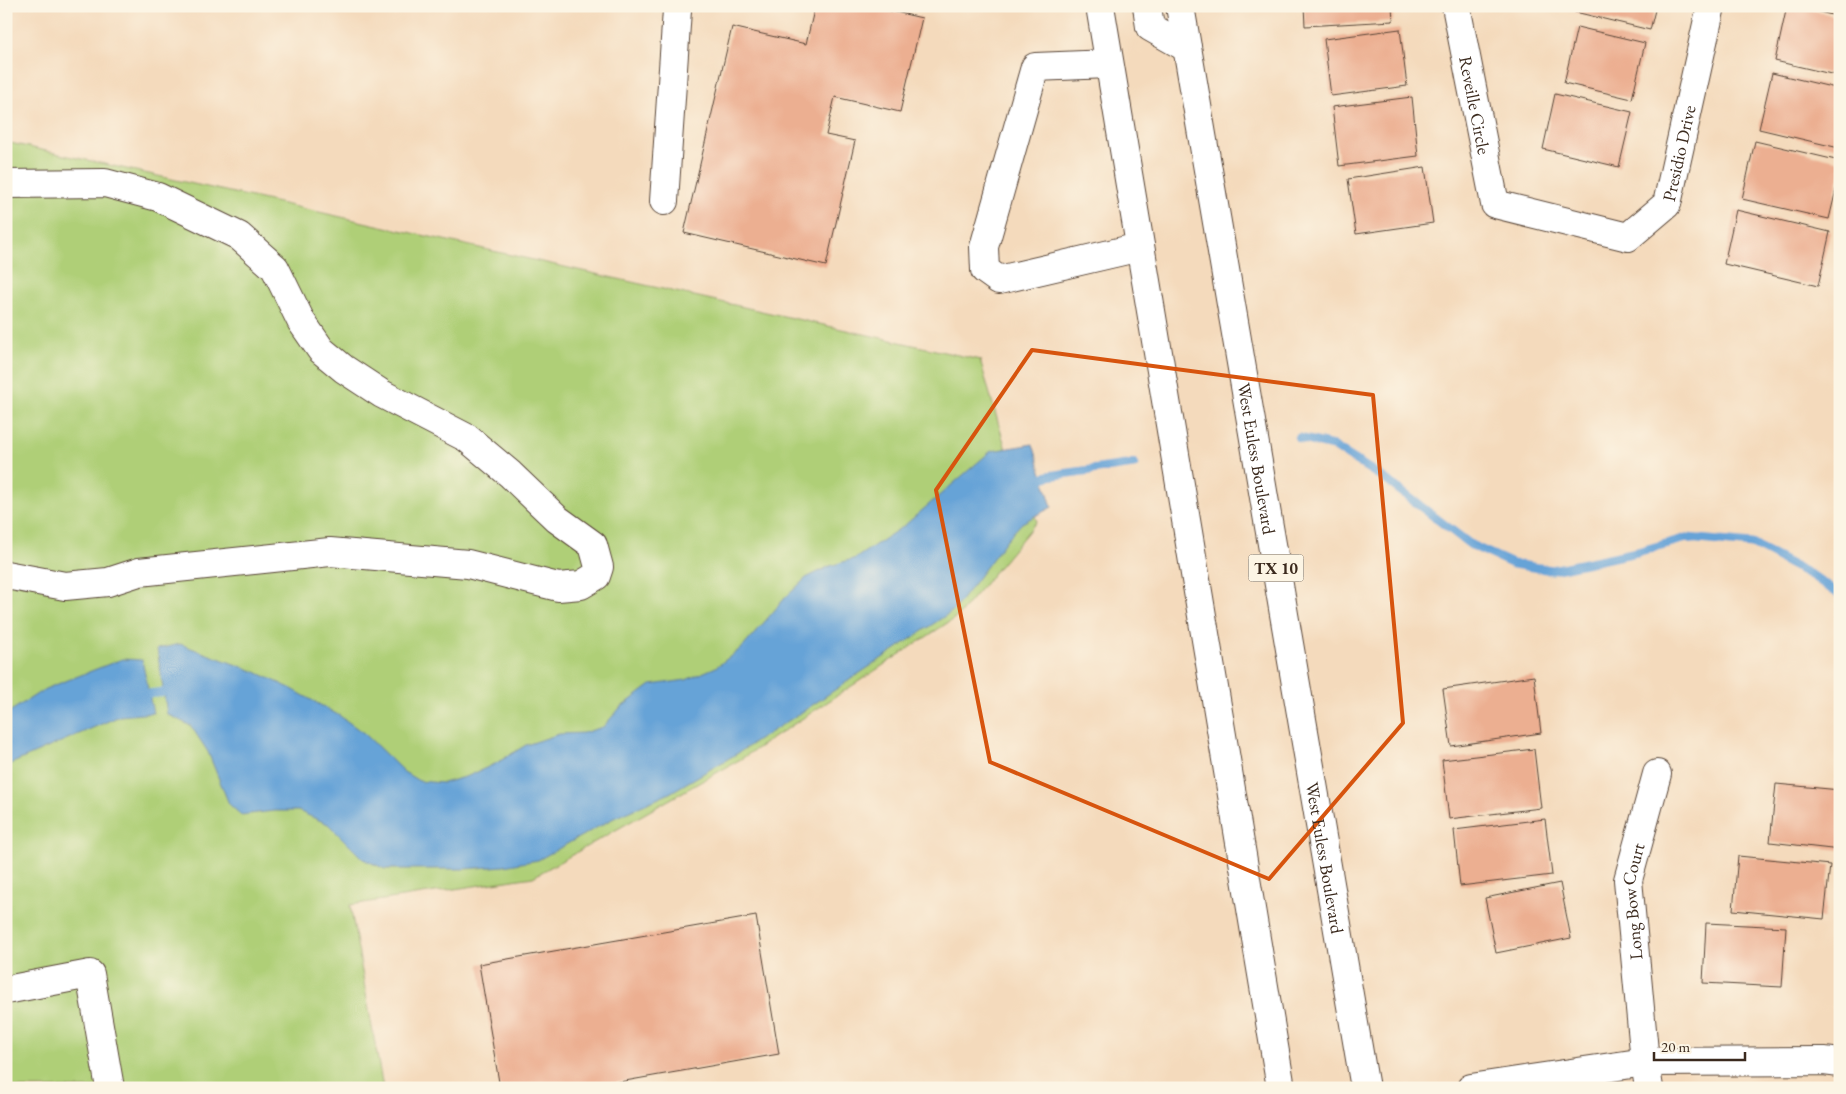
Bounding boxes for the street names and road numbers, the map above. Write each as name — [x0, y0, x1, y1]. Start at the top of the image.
street label: Reveille Circle — [1455, 54, 1496, 156]
street label: Presidio Drive — [1656, 103, 1700, 203]
street label: West Euless Boulevard — [1233, 381, 1282, 537]
road number: TX 10 — [1248, 554, 1304, 582]
street label: West Euless Boulevard — [1301, 780, 1350, 936]
street label: Long Bow Court — [1616, 840, 1649, 961]

